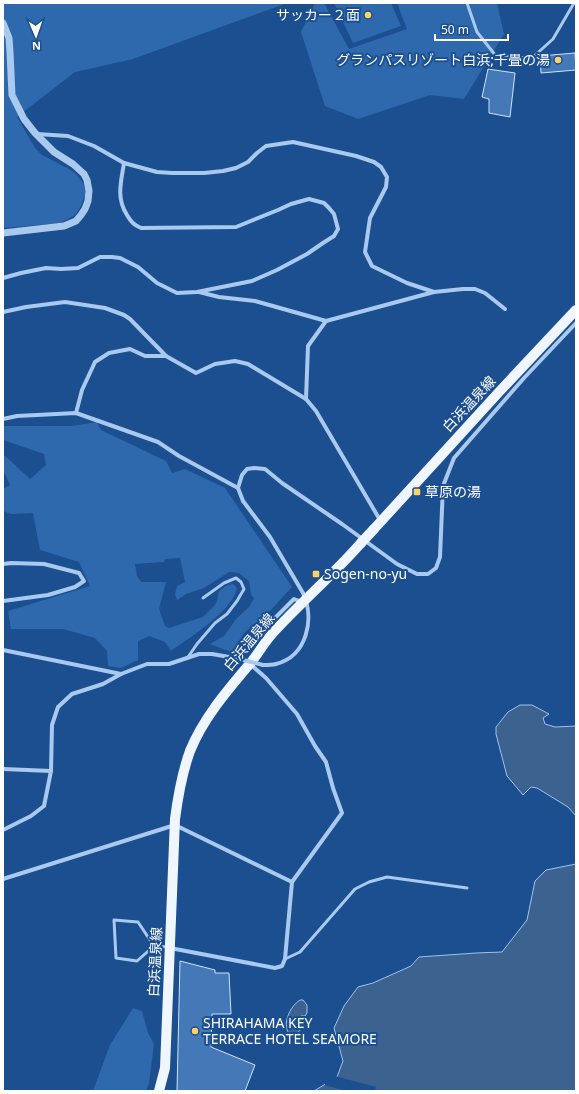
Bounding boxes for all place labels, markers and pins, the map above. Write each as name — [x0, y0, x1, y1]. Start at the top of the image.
place label: サッカー２面 — [276, 5, 360, 24]
marker: サッカー２面 — [363, 10, 373, 20]
place label: グランパスリゾート白浜;千畳の湯 — [336, 50, 550, 69]
marker: グランパスリゾート白浜;千畳の湯 — [553, 55, 563, 65]
place label: 草原の湯 — [425, 482, 481, 501]
marker: 草原の湯 — [412, 487, 422, 497]
place label: Sogen-no-yu — [324, 564, 407, 583]
marker: Sogen-no-yu — [311, 569, 321, 579]
place label: SHIRAHAMA KEY TERRACE HOTEL SEAMORE — [203, 1013, 377, 1048]
marker: SHIRAHAMA KEY TERRACE HOTEL SEAMORE — [190, 1026, 200, 1036]

